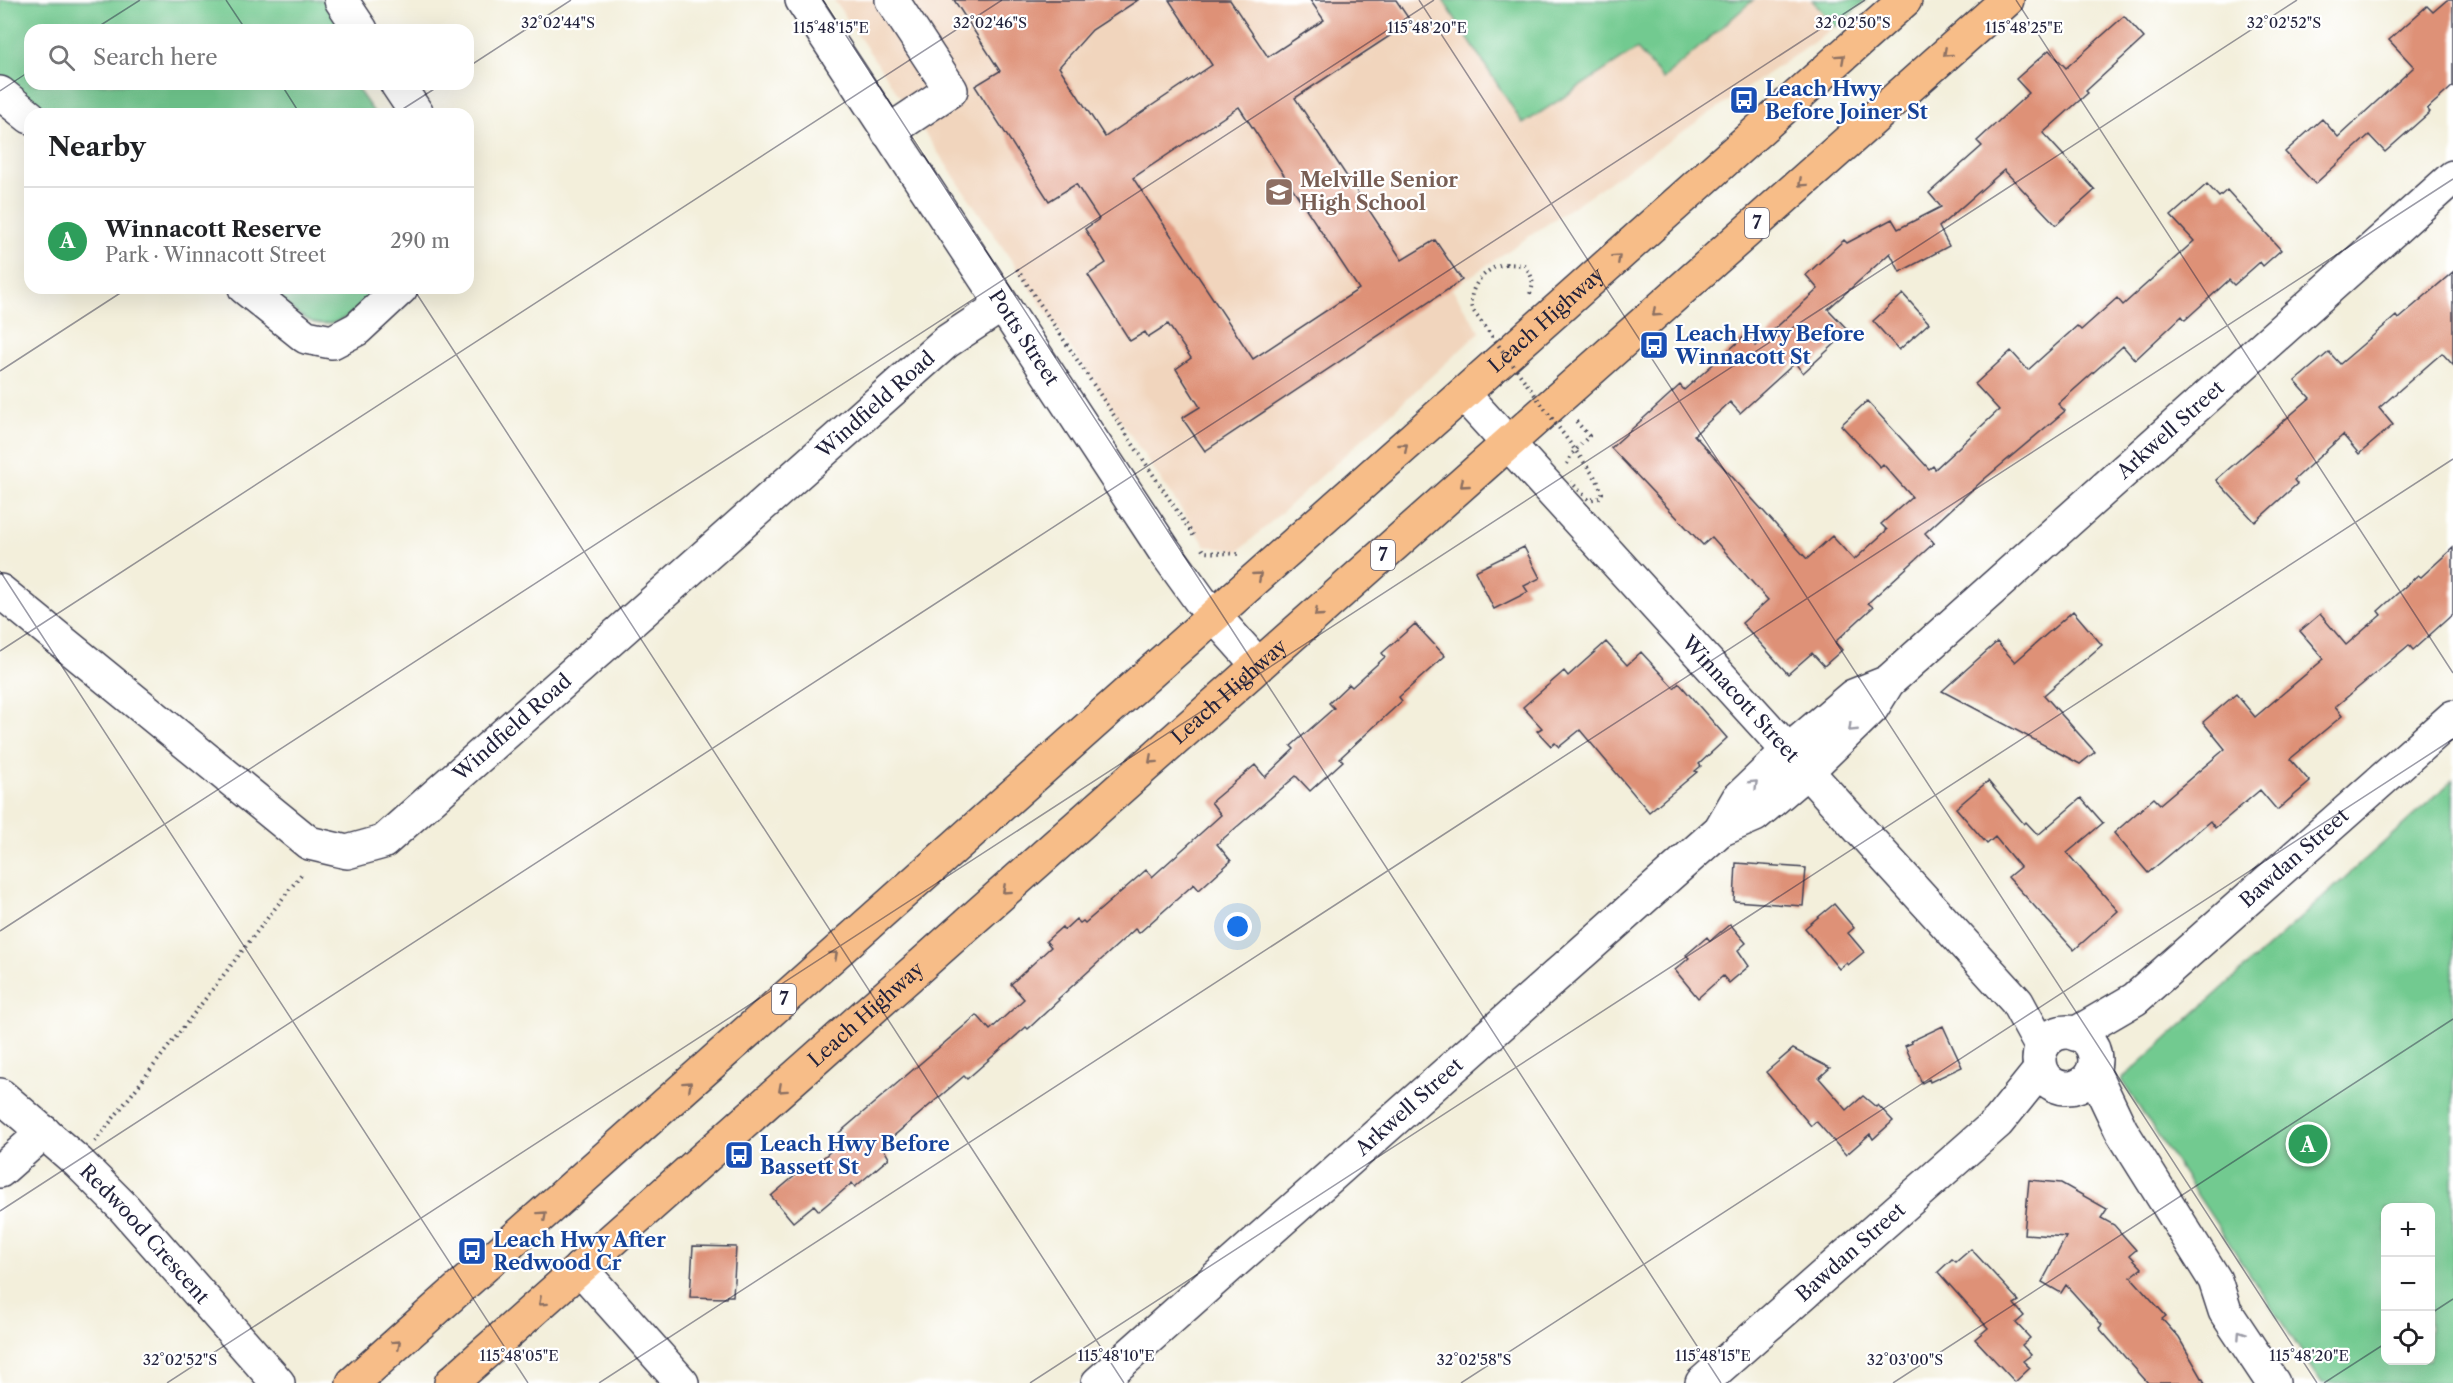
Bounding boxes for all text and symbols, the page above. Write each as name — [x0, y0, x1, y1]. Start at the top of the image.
text: 32°02'44"S — [521, 13, 595, 32]
text: 32°02'46"S — [953, 13, 1027, 32]
text: 32°02'50"S — [1815, 13, 1891, 32]
text: 32°02'52"S — [2247, 13, 2321, 32]
text: 115°48'15"E — [793, 18, 869, 37]
text: 115°48'20"E — [1387, 18, 1467, 37]
text: 115°48'25"E — [1985, 18, 2063, 37]
search box — [24, 24, 474, 90]
icon: search — [45, 41, 78, 74]
text: Search here — [93, 44, 218, 71]
one-way arrow — [1943, 46, 1954, 57]
one-way arrow — [1834, 54, 1844, 65]
place label: Leach Hwy Before Joiner St — [1765, 77, 1928, 124]
bus stop icon: Leach Hwy Before Joiner St — [1728, 84, 1760, 116]
text: Nearby — [48, 131, 146, 163]
place label: Melville Senior High School — [1300, 168, 1458, 215]
school or university icon: Melville Senior High School — [1263, 176, 1295, 208]
one-way arrow — [1798, 176, 1809, 187]
road number: 7 — [1745, 208, 1769, 238]
text: Winnacott Reserve — [105, 216, 321, 243]
text: A — [60, 229, 75, 253]
text: 290 m — [390, 229, 450, 253]
text: Park · Winnacott Street — [105, 243, 326, 267]
one-way arrow — [1610, 254, 1621, 265]
street label: Leach Highway — [1483, 262, 1609, 377]
street label: Potts Street — [984, 285, 1064, 390]
one-way arrow — [1652, 306, 1663, 317]
place label: Leach Hwy Before Winnacott St — [1674, 322, 1865, 369]
bus stop icon: Leach Hwy Before Winnacott St — [1638, 329, 1670, 361]
street label: Windfield Road — [811, 346, 939, 464]
street label: Arkwell Street — [2111, 375, 2229, 484]
one-way arrow — [1397, 443, 1408, 454]
one-way arrow — [1460, 477, 1471, 488]
road number: 7 — [1371, 540, 1395, 570]
one-way arrow — [1251, 572, 1262, 583]
one-way arrow — [1314, 606, 1325, 617]
street label: Winnacott Street — [1676, 630, 1804, 767]
street label: Leach Highway — [1166, 633, 1292, 749]
street label: Windfield Road — [448, 669, 576, 786]
one-way arrow — [1848, 720, 1859, 731]
one-way arrow — [1148, 753, 1159, 764]
one-way arrow — [1747, 780, 1758, 791]
street label: Bawdan Street — [2235, 803, 2353, 913]
one-way arrow — [1002, 883, 1013, 894]
your location — [1223, 912, 1252, 941]
one-way arrow — [827, 951, 838, 962]
street label: Leach Highway — [803, 956, 929, 1072]
road number: 7 — [772, 984, 796, 1014]
street label: Arkwell Street — [1350, 1053, 1468, 1161]
one-way arrow — [681, 1081, 692, 1092]
one-way arrow — [778, 1082, 789, 1093]
pin: A — [2288, 1122, 2328, 1166]
place label: Leach Hwy Before Bassett St — [760, 1132, 950, 1179]
bus stop icon: Leach Hwy Before Bassett St — [723, 1139, 755, 1171]
street label: Redwood Crescent — [75, 1159, 215, 1309]
street label: Bawdan Street — [1791, 1198, 1910, 1306]
map controls — [2381, 1203, 2435, 1365]
button: + — [2381, 1203, 2435, 1257]
one-way arrow — [536, 1211, 547, 1222]
place label: Leach Hwy After Redwood Cr — [493, 1228, 666, 1275]
bus stop icon: Leach Hwy After Redwood Cr — [456, 1235, 488, 1267]
button: − — [2381, 1257, 2435, 1311]
one-way arrow — [538, 1295, 549, 1306]
button: locate — [2381, 1311, 2435, 1365]
one-way arrow — [2237, 1330, 2248, 1341]
one-way arrow — [390, 1340, 401, 1351]
text: 115°48'05"E — [479, 1346, 559, 1365]
text: 115°48'10"E — [1077, 1346, 1155, 1365]
text: 115°48'15"E — [1675, 1346, 1751, 1365]
text: 115°48'20"E — [2269, 1346, 2349, 1365]
text: 32°02'52"S — [143, 1350, 217, 1369]
text: 32°02'58"S — [1437, 1350, 1511, 1369]
text: 32°03'00"S — [1867, 1350, 1943, 1369]

